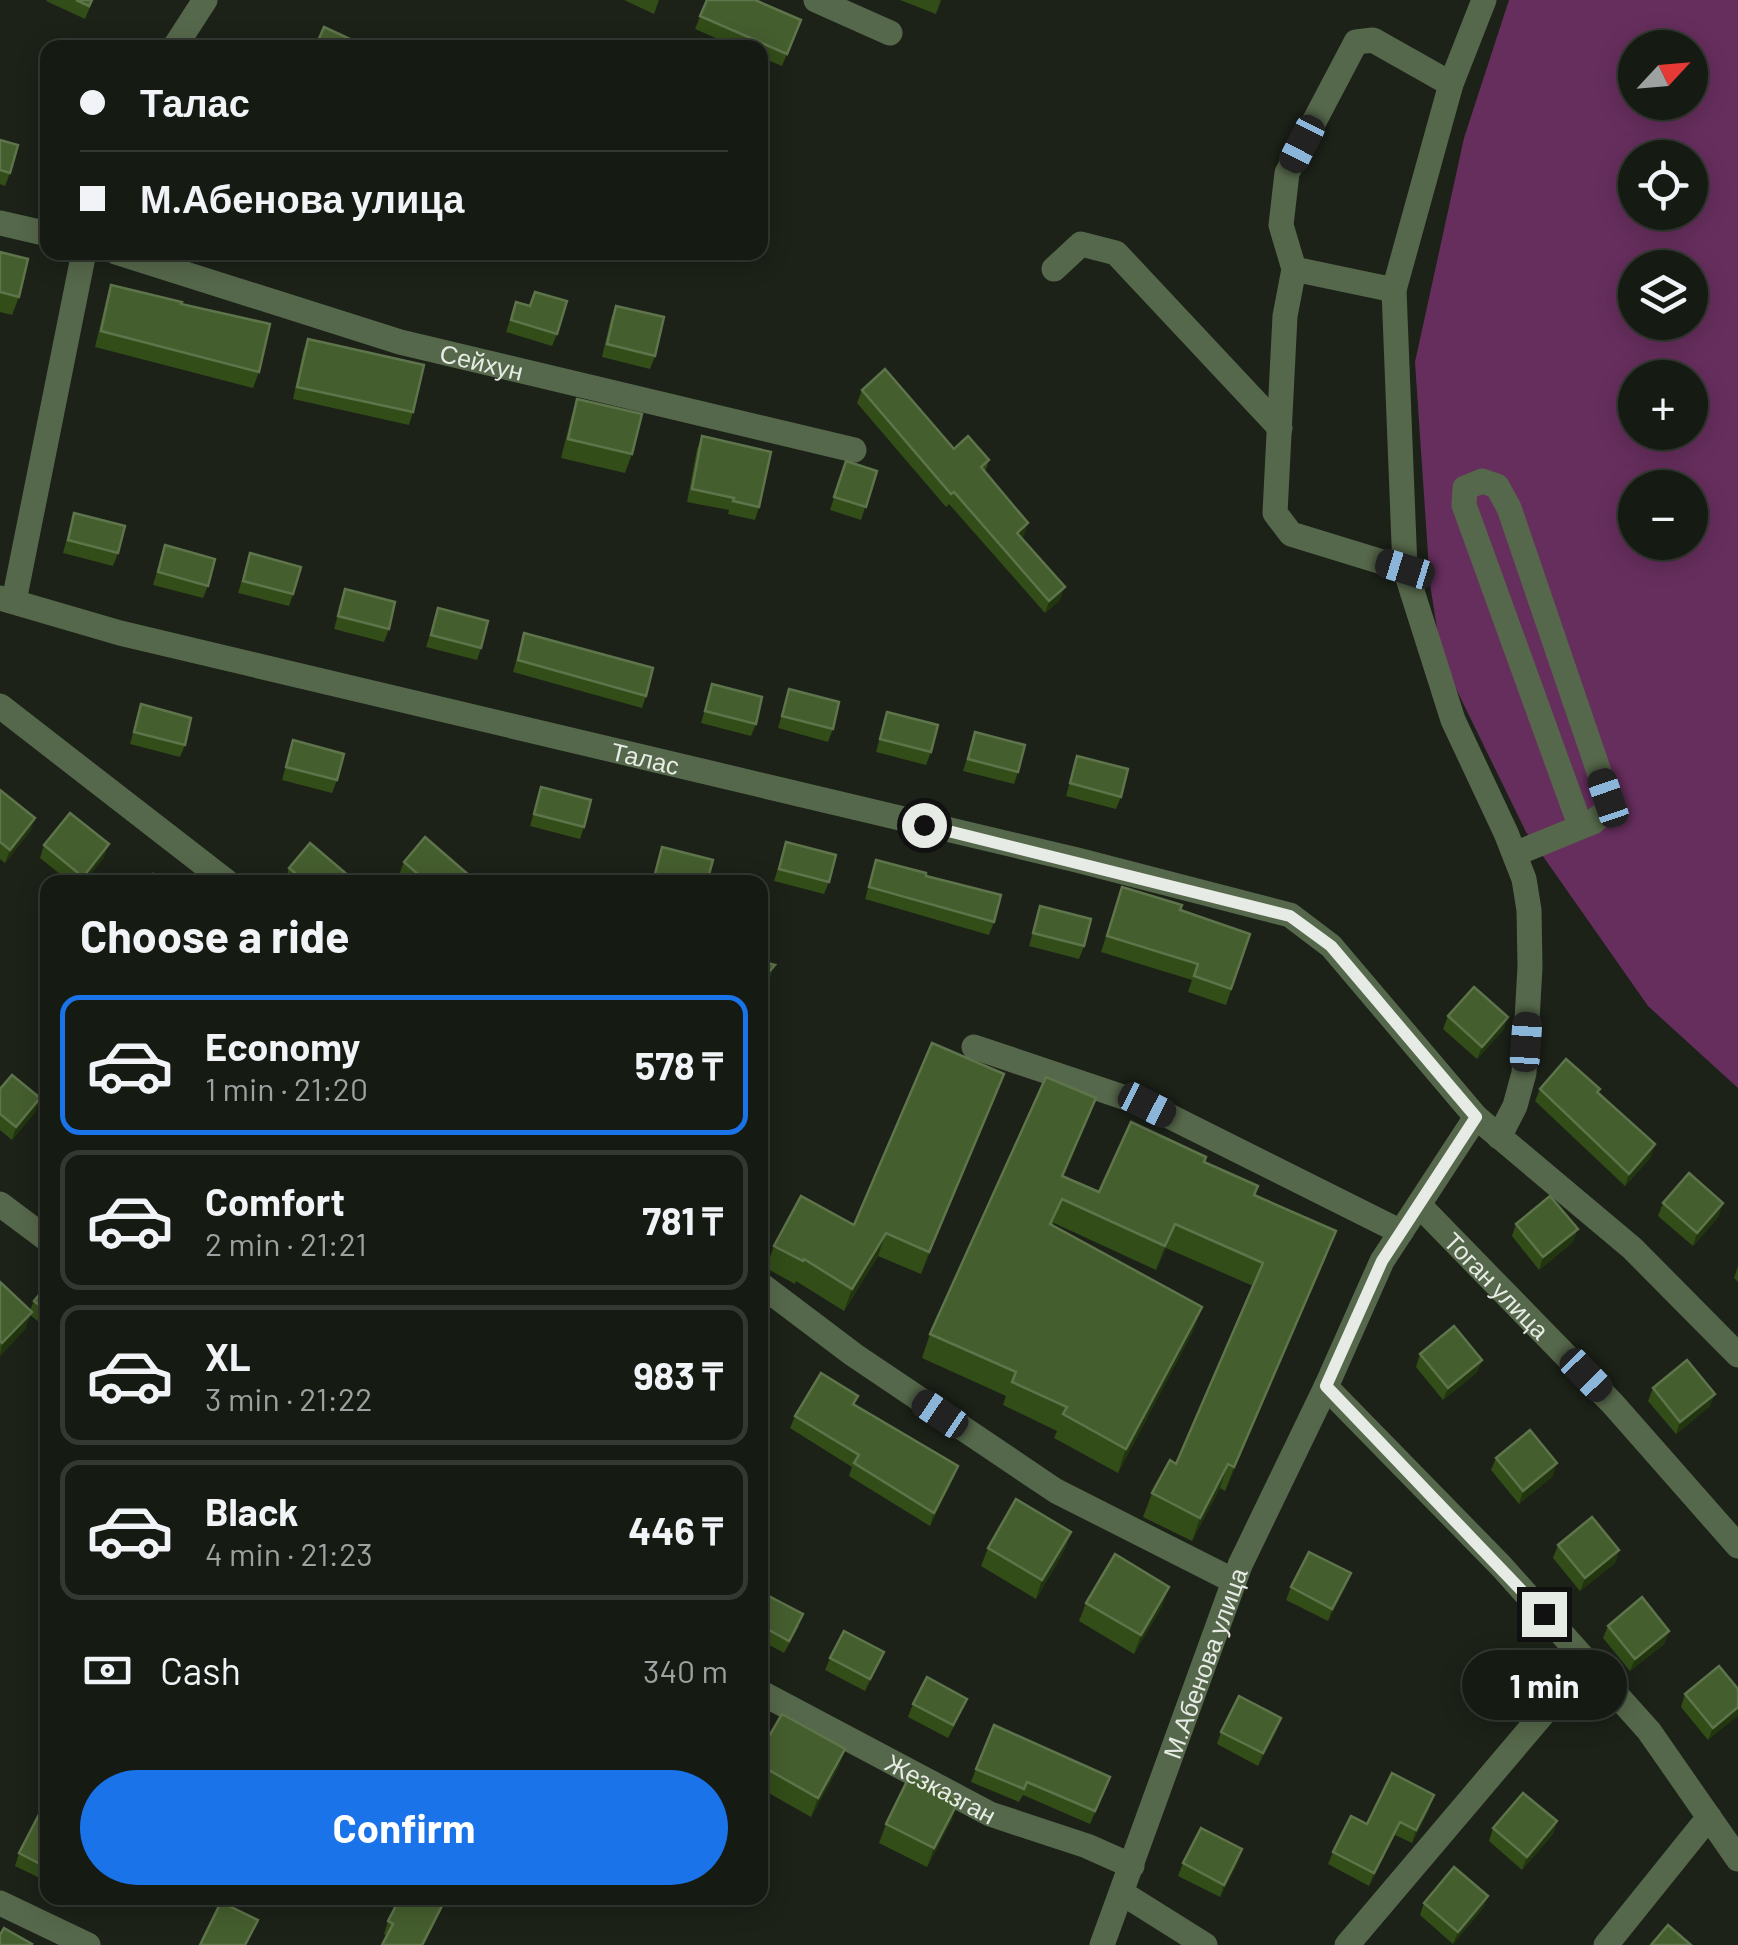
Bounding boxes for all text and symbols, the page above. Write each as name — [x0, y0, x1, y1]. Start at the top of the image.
north arrow — [1618, 30, 1708, 120]
map controls — [1618, 30, 1708, 560]
text: Талас — [140, 79, 250, 125]
car — [1275, 110, 1329, 178]
button: locate — [1618, 140, 1708, 230]
text: М.Абенова улица — [140, 175, 464, 221]
button: layers — [1618, 250, 1708, 340]
street label: Сейхун — [437, 337, 526, 386]
button: + — [1618, 360, 1708, 450]
button: − — [1618, 470, 1708, 560]
car — [1372, 546, 1438, 592]
street label: Талас — [608, 735, 682, 780]
car — [1584, 765, 1632, 831]
route start — [902, 803, 947, 848]
text: Choose a ride — [80, 908, 350, 962]
car — [1509, 1011, 1543, 1073]
icon: car — [85, 1020, 175, 1110]
text: Economy — [205, 1023, 360, 1069]
text: 578 ₸ — [635, 1042, 723, 1088]
text: 1 min · 21:20 — [205, 1069, 368, 1107]
car — [1113, 1078, 1181, 1132]
icon: car — [85, 1175, 175, 1265]
text: Comfort — [205, 1178, 345, 1224]
text: 781 ₸ — [642, 1197, 723, 1243]
text: 2 min · 21:21 — [205, 1224, 367, 1262]
street label: Тоган улица — [1439, 1226, 1556, 1345]
icon: car — [85, 1330, 175, 1420]
text: XL — [205, 1333, 251, 1379]
car — [1554, 1343, 1618, 1407]
text: 983 ₸ — [633, 1352, 723, 1398]
text: 3 min · 21:22 — [205, 1379, 372, 1417]
car — [907, 1385, 973, 1443]
icon: car — [85, 1485, 175, 1575]
text: Black — [205, 1488, 299, 1534]
text: 446 ₸ — [628, 1507, 723, 1553]
text: 4 min · 21:23 — [205, 1534, 373, 1572]
street label: М.Абенова улица — [1156, 1563, 1253, 1763]
route end — [1522, 1592, 1567, 1637]
icon: cash — [80, 1643, 135, 1698]
text: Cash — [160, 1647, 241, 1693]
callout: 1 min — [1462, 1649, 1626, 1719]
text: 340 m — [643, 1651, 728, 1689]
text: 1 min — [1509, 1666, 1580, 1704]
street label: Жезказган — [881, 1747, 1001, 1830]
button: Confirm — [80, 1770, 728, 1885]

